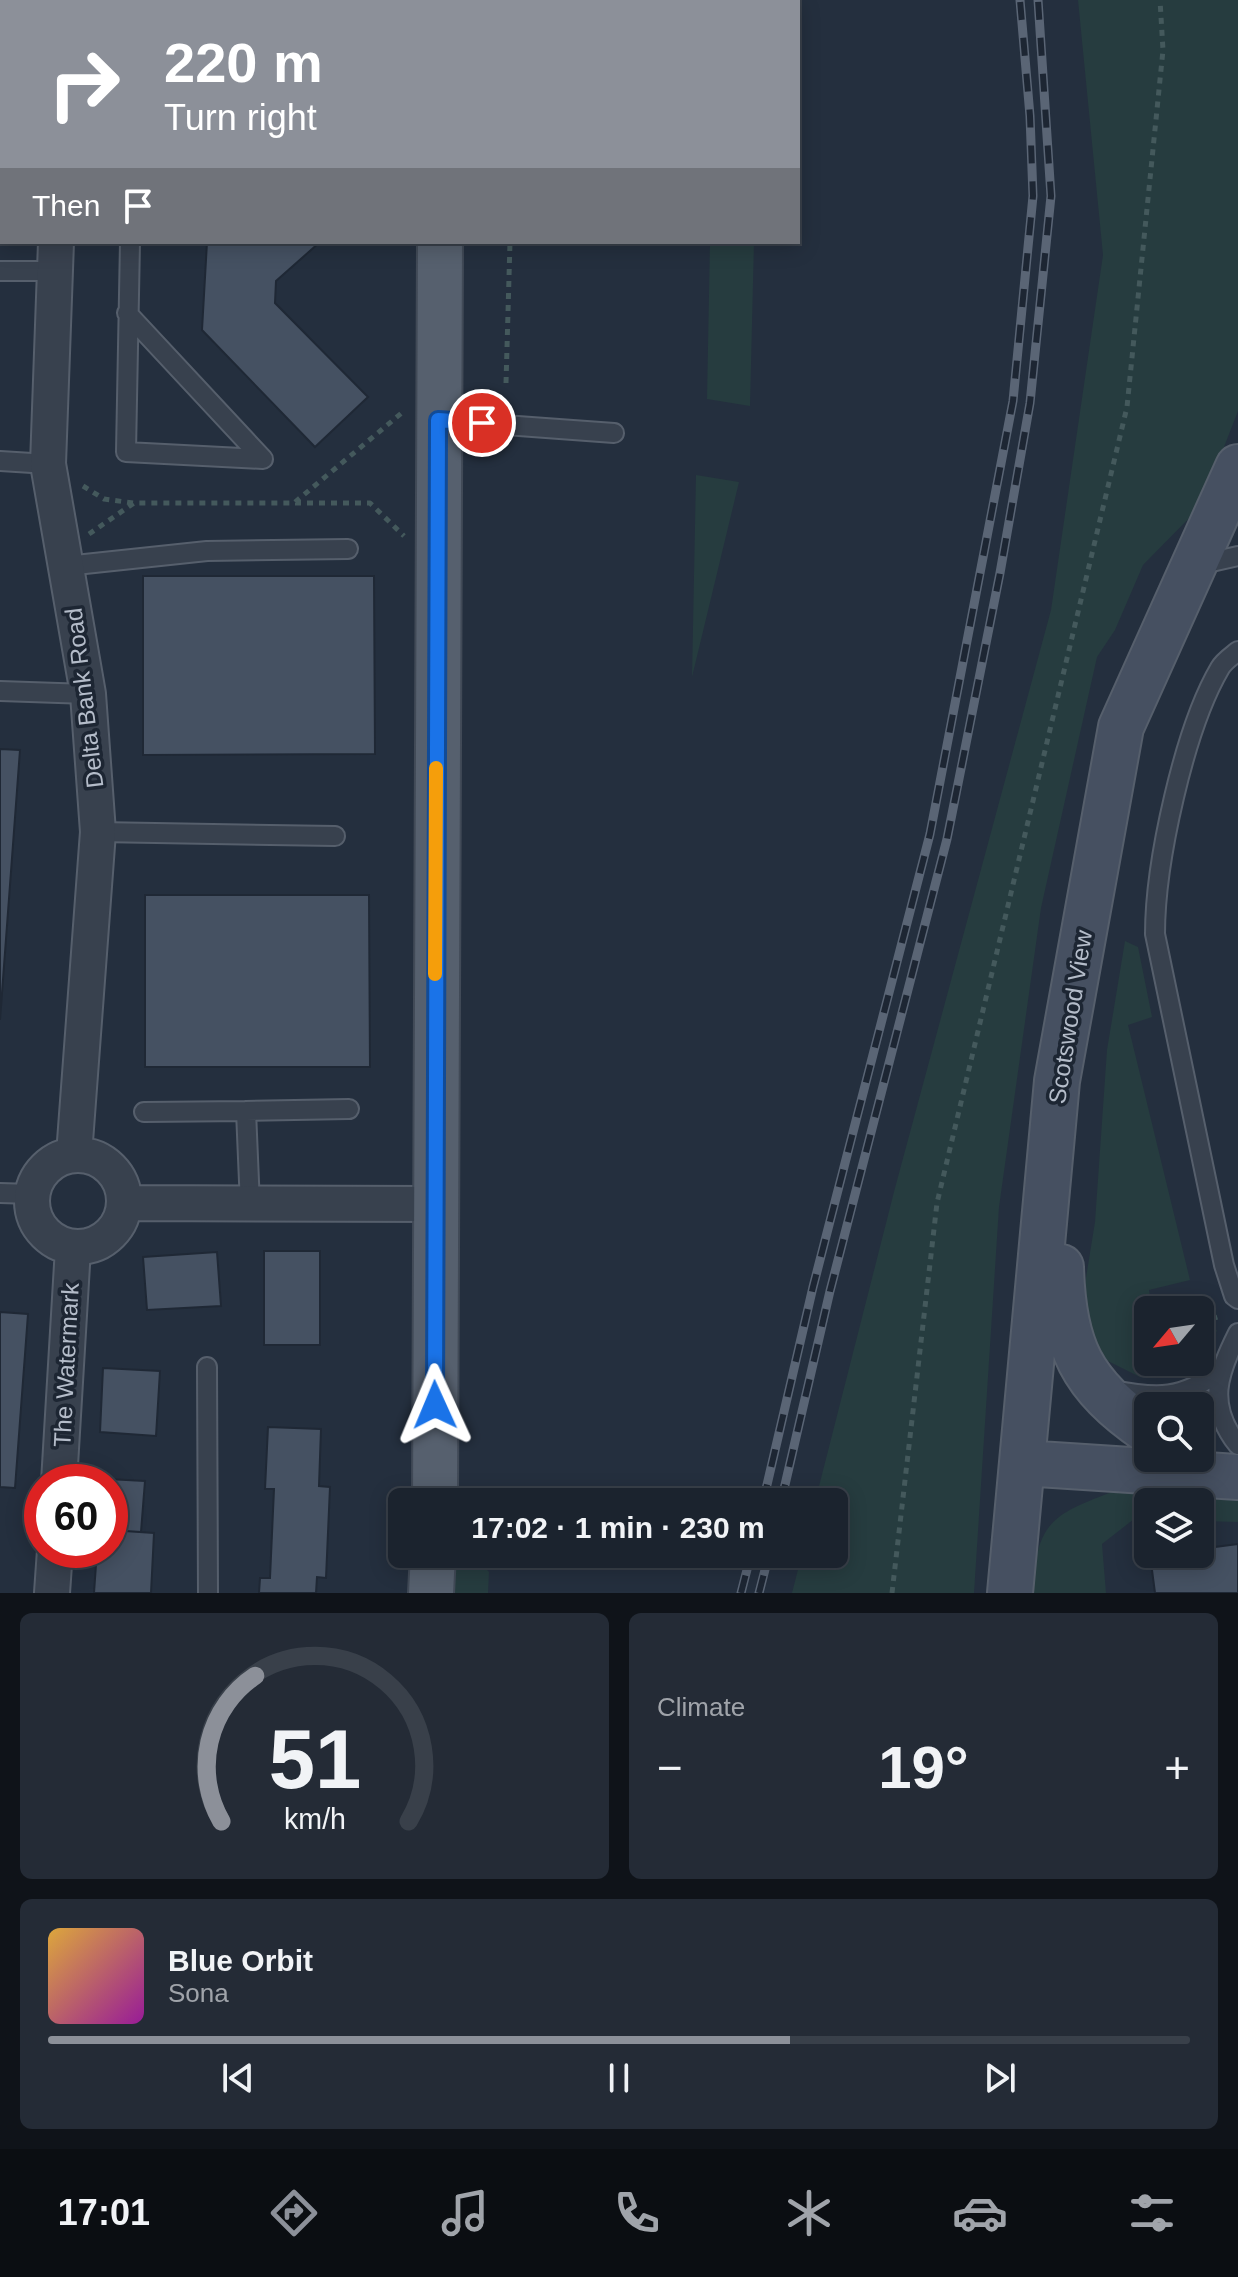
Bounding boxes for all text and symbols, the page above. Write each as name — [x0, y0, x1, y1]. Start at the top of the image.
text: 220 m — [164, 31, 323, 94]
icon: right — [32, 32, 136, 136]
text: Turn right — [164, 97, 317, 138]
icon: arrive — [116, 184, 160, 228]
text: Then — [32, 189, 100, 222]
pin — [448, 389, 516, 457]
icon: arrive — [460, 401, 504, 445]
street label: Delta Bank Road — [60, 606, 108, 790]
street label: Scotswood View — [1043, 927, 1097, 1106]
street label: The Watermark — [48, 1281, 84, 1448]
north arrow — [1134, 1296, 1214, 1376]
map controls — [1134, 1296, 1214, 1568]
position arrow — [393, 1363, 477, 1447]
button: search — [1134, 1392, 1214, 1472]
speed limit sign: 60 — [24, 1464, 128, 1568]
button: layers — [1134, 1488, 1214, 1568]
text: 17:02 · 1 min · 230 m — [471, 1511, 765, 1544]
text: Climate — [657, 1692, 745, 1722]
text: 51 — [268, 1713, 361, 1806]
text: 19° — [878, 1734, 969, 1801]
text: − — [657, 1743, 683, 1792]
text: + — [1164, 1743, 1190, 1792]
text: km/h — [284, 1803, 345, 1835]
text: Blue Orbit — [168, 1944, 313, 1977]
text: Sona — [168, 1978, 229, 2008]
icon: previous — [216, 2056, 260, 2100]
icon: pause — [597, 2056, 641, 2100]
icon: next — [978, 2056, 1022, 2100]
icon: directions — [266, 2185, 322, 2241]
icon: music — [437, 2185, 493, 2241]
icon: phone — [609, 2185, 665, 2241]
icon: climate — [781, 2185, 837, 2241]
icon: car — [952, 2185, 1008, 2241]
icon: filters — [1124, 2185, 1180, 2241]
text: 17:01 — [58, 2192, 150, 2233]

